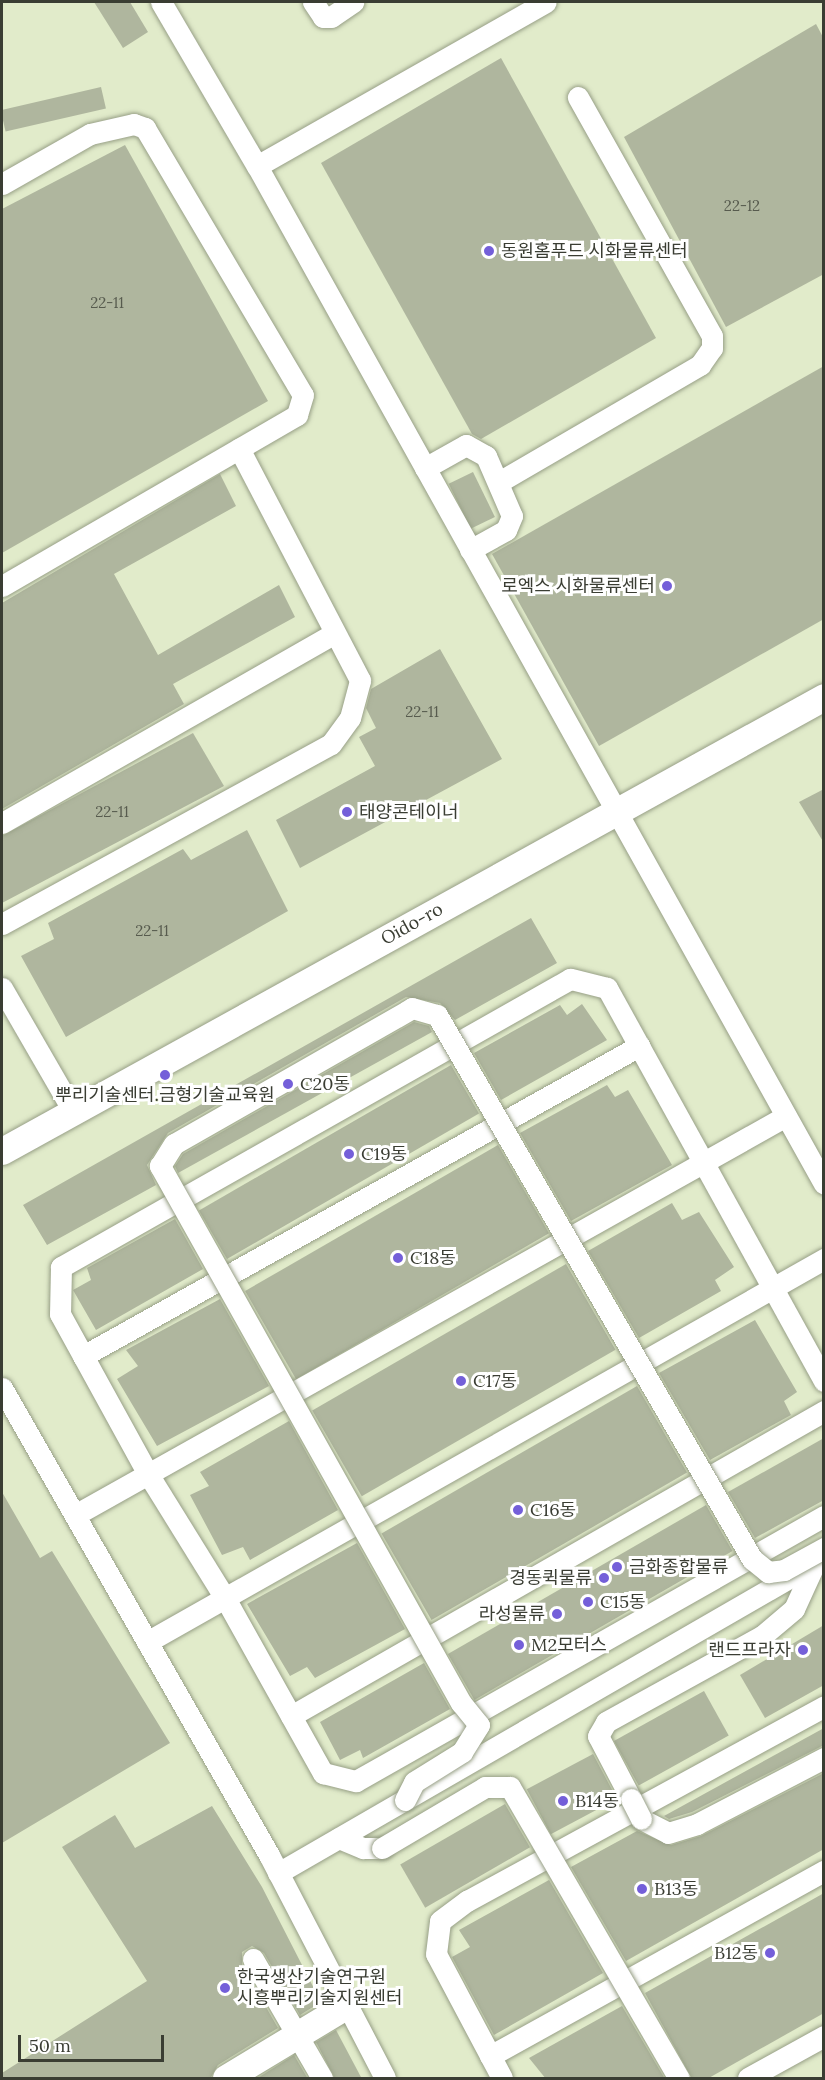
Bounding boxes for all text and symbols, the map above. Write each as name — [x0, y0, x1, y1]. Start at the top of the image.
house number: 22-12 — [724, 197, 760, 215]
place label: 동원홈푸드 시화물류센터 — [501, 240, 688, 262]
marker: 동원홈푸드 시화물류센터 — [482, 244, 496, 258]
house number: 22-11 — [90, 294, 124, 312]
place label: 로엑스 시화물류센터 — [501, 575, 655, 597]
marker: 로엑스 시화물류센터 — [660, 579, 674, 593]
house number: 22-11 — [405, 703, 439, 721]
place label: 태양콘테이너 — [359, 801, 458, 823]
house number: 22-11 — [95, 803, 129, 821]
marker: 태양콘테이너 — [340, 805, 354, 819]
street label: Oido-ro — [377, 898, 447, 950]
house number: 22-11 — [135, 922, 169, 940]
marker: 뿌리기술센터.금형기술교육원 — [158, 1068, 172, 1082]
place label: C20동 — [300, 1073, 350, 1095]
marker: C20동 — [281, 1077, 295, 1091]
place label: 뿌리기술센터.금형기술교육원 — [55, 1084, 275, 1106]
place label: C19동 — [361, 1143, 407, 1165]
marker: C19동 — [342, 1147, 356, 1161]
place label: C18동 — [410, 1247, 456, 1269]
marker: C18동 — [391, 1251, 405, 1265]
place label: C17동 — [473, 1370, 517, 1392]
marker: C17동 — [454, 1374, 468, 1388]
place label: C16동 — [530, 1499, 576, 1521]
marker: C16동 — [511, 1503, 525, 1517]
place label: 금화종합물류 — [629, 1556, 728, 1578]
marker: 금화종합물류 — [610, 1560, 624, 1574]
place label: 경동퀵물류 — [509, 1567, 592, 1589]
marker: 경동퀵물류 — [597, 1571, 611, 1585]
place label: C15동 — [600, 1591, 646, 1613]
marker: C15동 — [581, 1595, 595, 1609]
place label: 라성물류 — [479, 1603, 545, 1625]
marker: 라성물류 — [550, 1607, 564, 1621]
place label: M2모터스 — [531, 1634, 607, 1656]
marker: M2모터스 — [512, 1638, 526, 1652]
place label: 랜드프라자 — [708, 1639, 791, 1661]
marker: 랜드프라자 — [796, 1643, 810, 1657]
place label: B14동 — [575, 1790, 619, 1812]
marker: B14동 — [556, 1794, 570, 1808]
place label: B13동 — [654, 1878, 698, 1900]
marker: B13동 — [635, 1882, 649, 1896]
place label: B12동 — [714, 1942, 758, 1964]
marker: B12동 — [763, 1946, 777, 1960]
place label: 한국생산기술연구원 시흥뿌리기술지원센터 — [237, 1967, 403, 2010]
marker: 한국생산기술연구원 시흥뿌리기술지원센터 — [218, 1981, 232, 1995]
scale bar — [21, 2023, 166, 2061]
text: 50 m — [29, 2034, 71, 2057]

